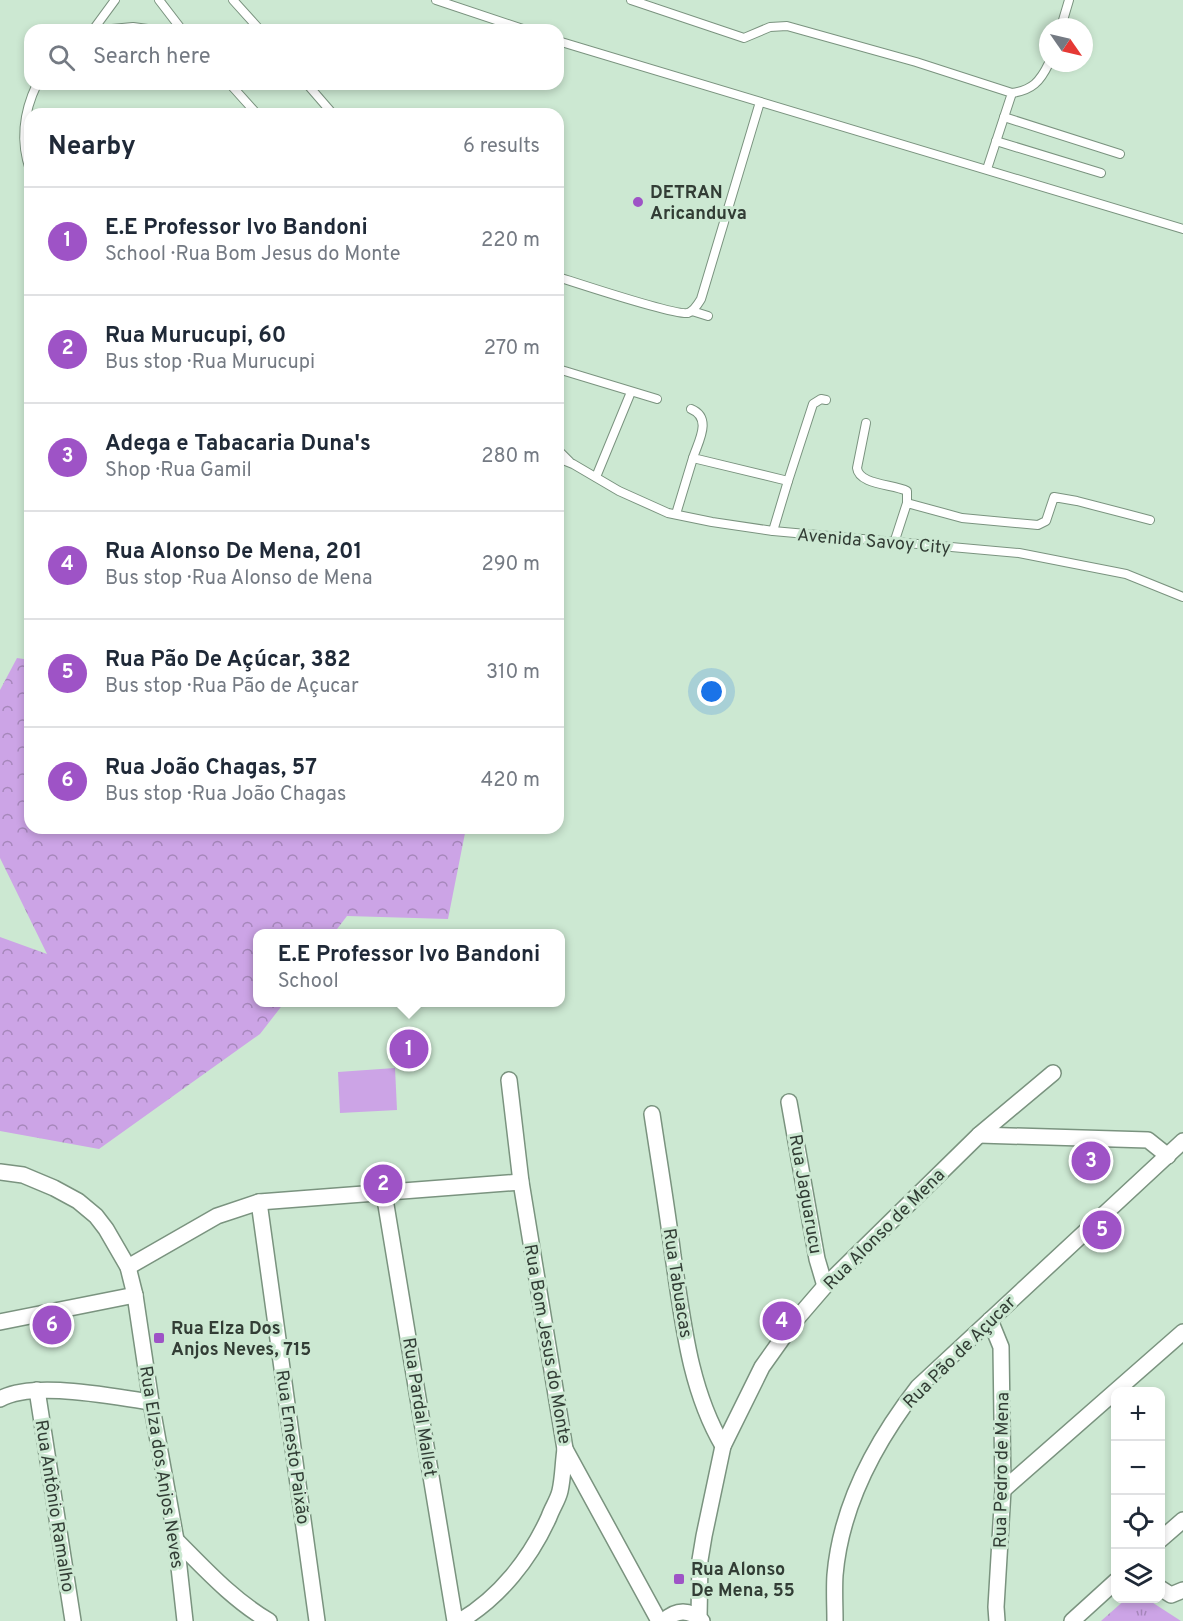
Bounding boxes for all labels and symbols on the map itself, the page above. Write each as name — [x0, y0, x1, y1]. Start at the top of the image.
north arrow — [1039, 18, 1093, 72]
place label: DETRAN Aricanduva — [650, 182, 747, 226]
marker: DETRAN Aricanduva — [631, 195, 645, 209]
street label: Avenida Savoy City — [796, 524, 952, 561]
your location — [697, 677, 726, 706]
pin: 1 — [390, 1026, 428, 1072]
street label: Rua Jaguarucu — [783, 1133, 826, 1256]
pin: 3 — [1072, 1138, 1110, 1184]
pin: 2 — [364, 1162, 403, 1206]
street label: Rua Alonso de Mena — [819, 1164, 951, 1296]
pin: 5 — [1082, 1208, 1122, 1252]
street label: Rua Tabuacas — [657, 1227, 697, 1340]
street label: Rua Bom Jesus do Monte — [518, 1243, 575, 1446]
street label: Rua Pão de Açucar — [899, 1292, 1021, 1414]
pin: 4 — [762, 1298, 802, 1344]
pin: 6 — [32, 1302, 72, 1348]
place label: Rua Elza Dos Anjos Neves, 715 — [171, 1318, 311, 1362]
marker: Rua Elza Dos Anjos Neves, 715 — [152, 1331, 166, 1345]
street label: Rua Pardal Mallet — [396, 1336, 441, 1478]
street label: Rua Elza dos Anjos Neves — [133, 1364, 188, 1570]
street label: Rua Ernesto Paixão — [269, 1368, 314, 1526]
street label: Rua Pedro de Mena — [990, 1392, 1015, 1548]
street label: Rua Antônio Ramalho — [29, 1418, 79, 1594]
place label: Rua Alonso De Mena, 55 — [691, 1559, 795, 1603]
marker: Rua Alonso De Mena, 55 — [672, 1572, 686, 1586]

